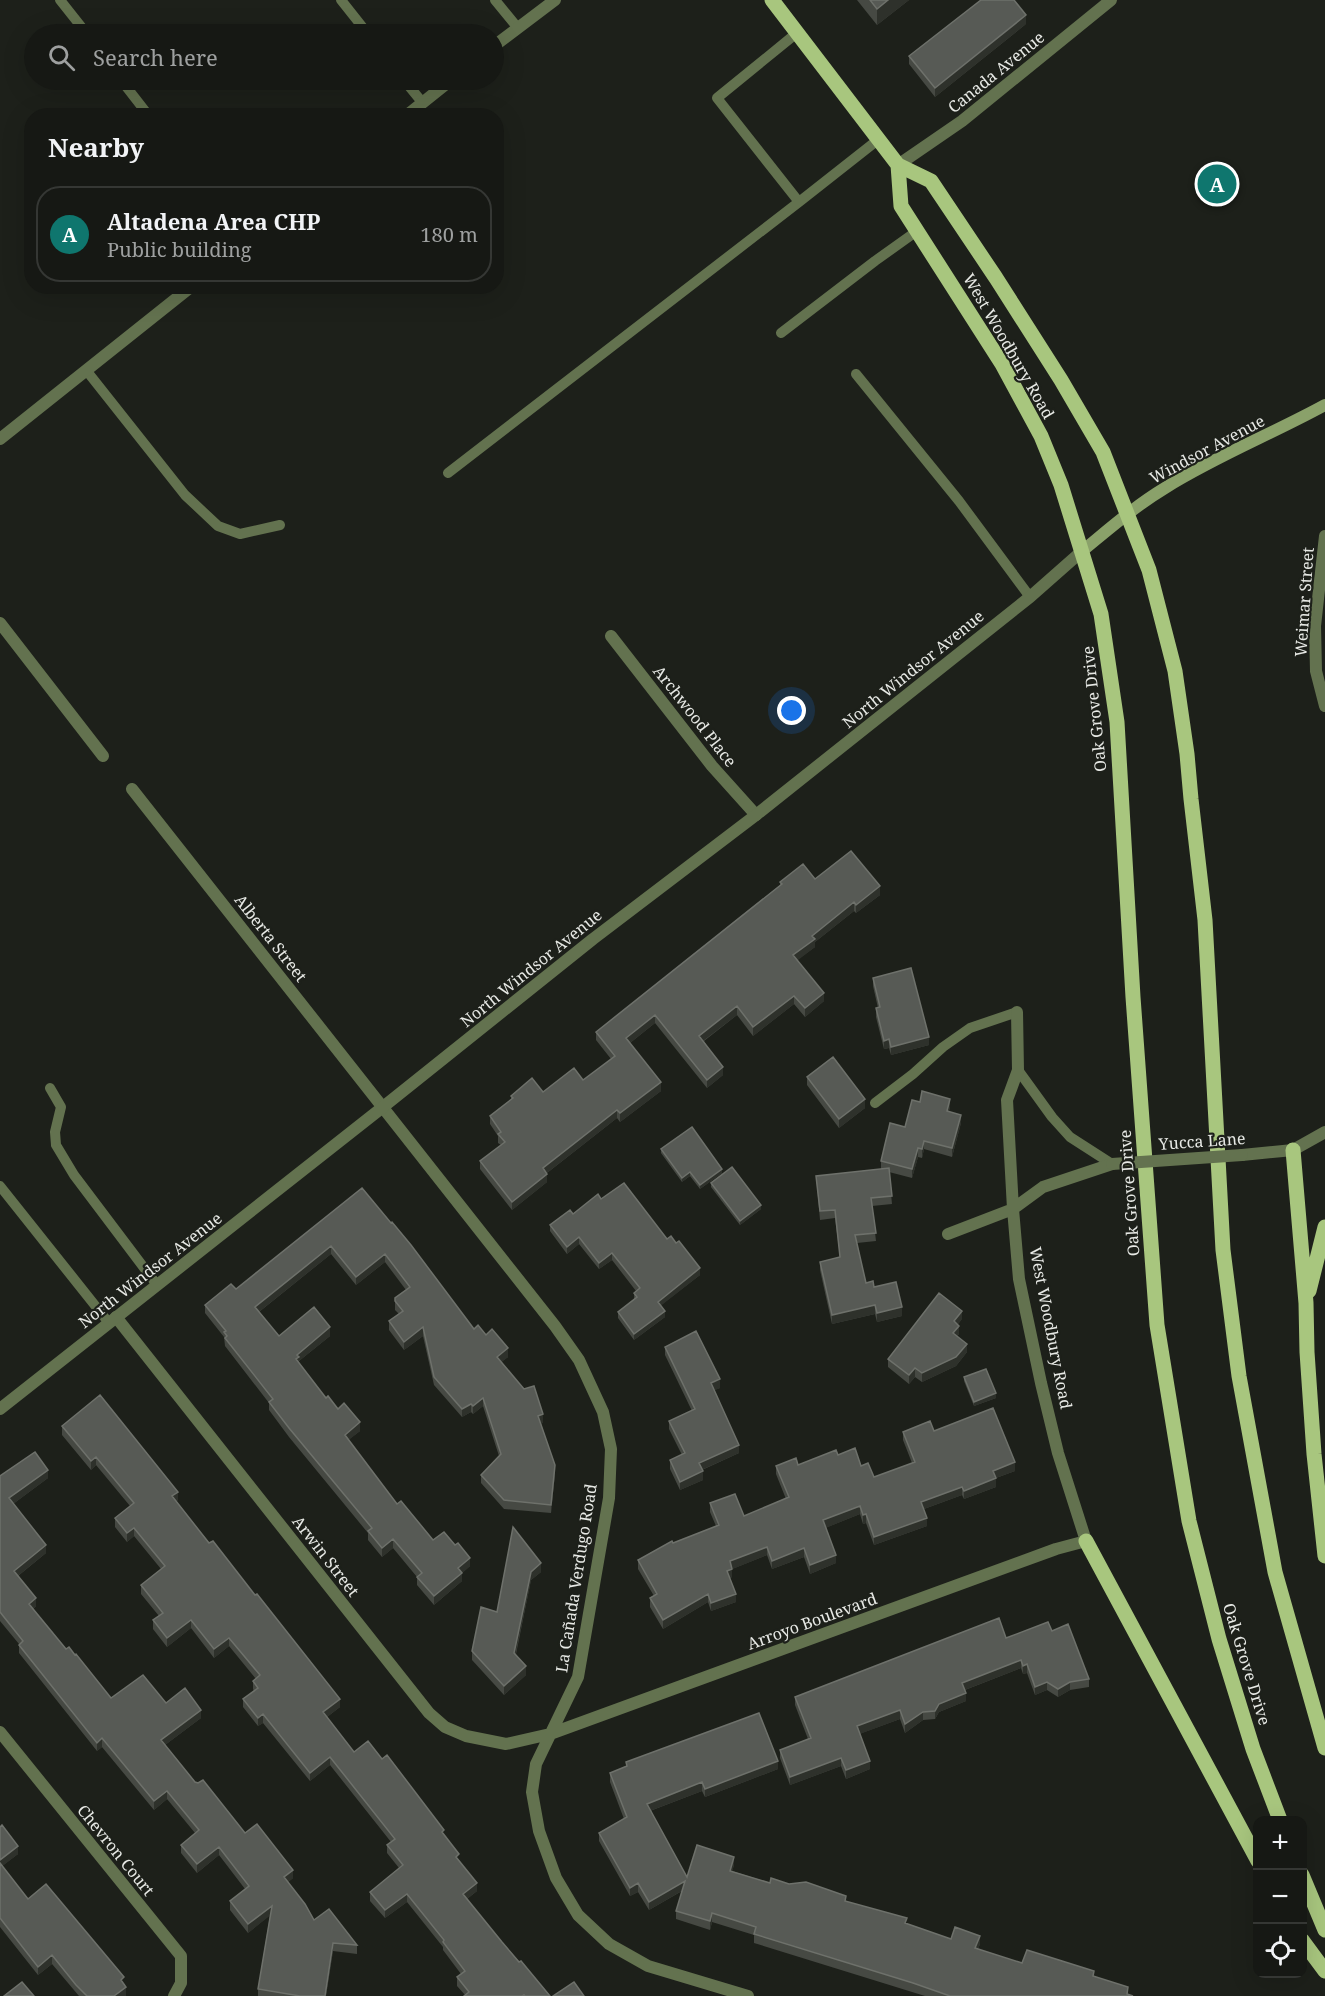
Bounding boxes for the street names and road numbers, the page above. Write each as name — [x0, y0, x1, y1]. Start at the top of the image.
street label: Canada Avenue — [943, 26, 1049, 118]
street label: West Woodbury Road — [958, 269, 1060, 423]
street label: Windsor Avenue — [1146, 409, 1268, 489]
street label: Weimar Street — [1289, 546, 1319, 658]
street label: North Windsor Avenue — [838, 605, 988, 733]
street label: Oak Grove Drive — [1076, 645, 1112, 773]
street label: Archwood Place — [648, 661, 742, 771]
street label: Alberta Street — [230, 890, 312, 987]
street label: North Windsor Avenue — [456, 904, 606, 1032]
street label: Yucca Lane — [1157, 1127, 1246, 1155]
street label: Oak Grove Drive — [1114, 1129, 1144, 1257]
street label: North Windsor Avenue — [74, 1207, 226, 1333]
street label: West Woodbury Road — [1024, 1245, 1078, 1411]
street label: La Cañada Verdugo Road — [550, 1482, 602, 1674]
street label: Arwin Street — [288, 1511, 365, 1601]
street label: Arroyo Boulevard — [744, 1587, 880, 1655]
street label: Oak Grove Drive — [1218, 1600, 1276, 1728]
street label: Chevron Court — [72, 1800, 160, 1901]

